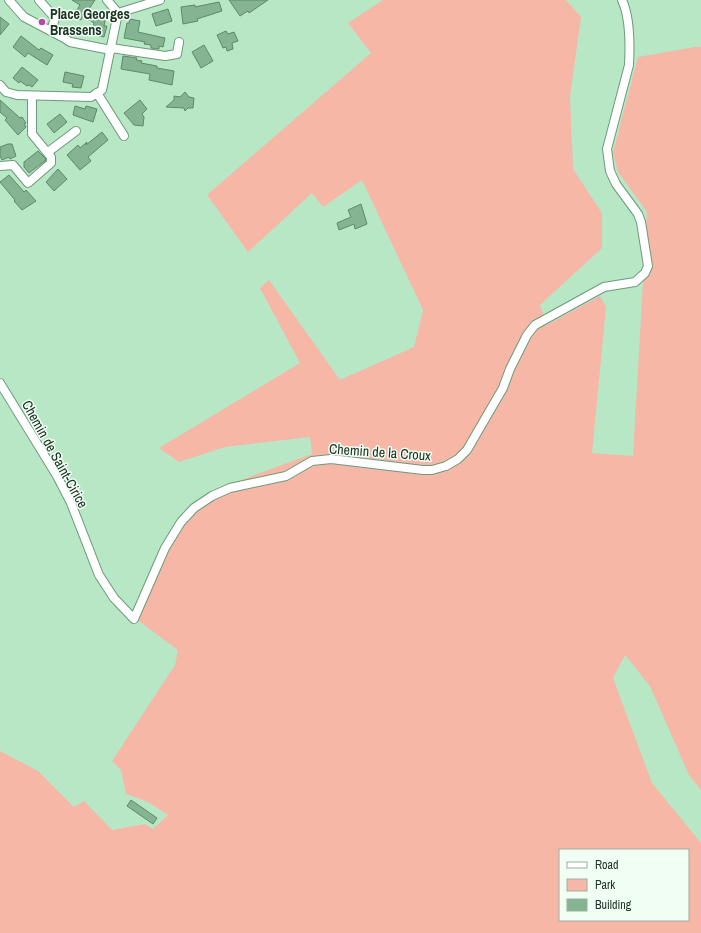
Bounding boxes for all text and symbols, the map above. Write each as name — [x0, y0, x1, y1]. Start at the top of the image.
place label: Place Georges Brassens — [50, 5, 130, 39]
marker: Place Georges Brassens — [37, 17, 47, 27]
street label: Chemin de Saint-Cirice — [18, 397, 92, 511]
street label: Chemin de la Croux — [328, 439, 432, 465]
legend — [559, 849, 689, 921]
text: Road — [595, 857, 619, 873]
text: Park — [595, 877, 615, 893]
text: Building — [595, 897, 632, 913]

